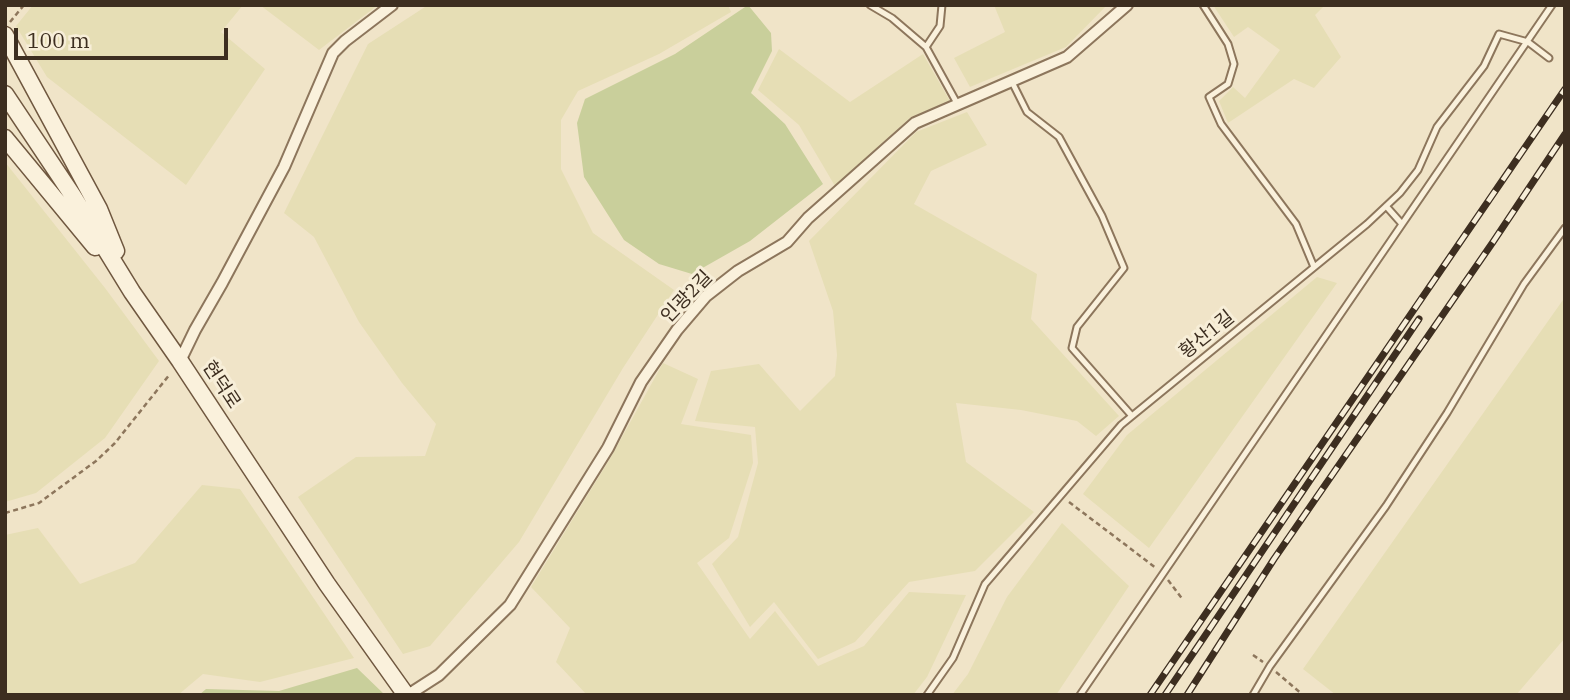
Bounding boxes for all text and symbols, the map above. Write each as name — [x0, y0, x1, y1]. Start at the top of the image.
scale bar — [18, 14, 231, 58]
text: 100 m — [27, 26, 90, 54]
street label: 인광2길 — [657, 266, 717, 328]
street label: 황산1길 — [1175, 306, 1239, 364]
street label: 현덕로 — [197, 357, 245, 413]

